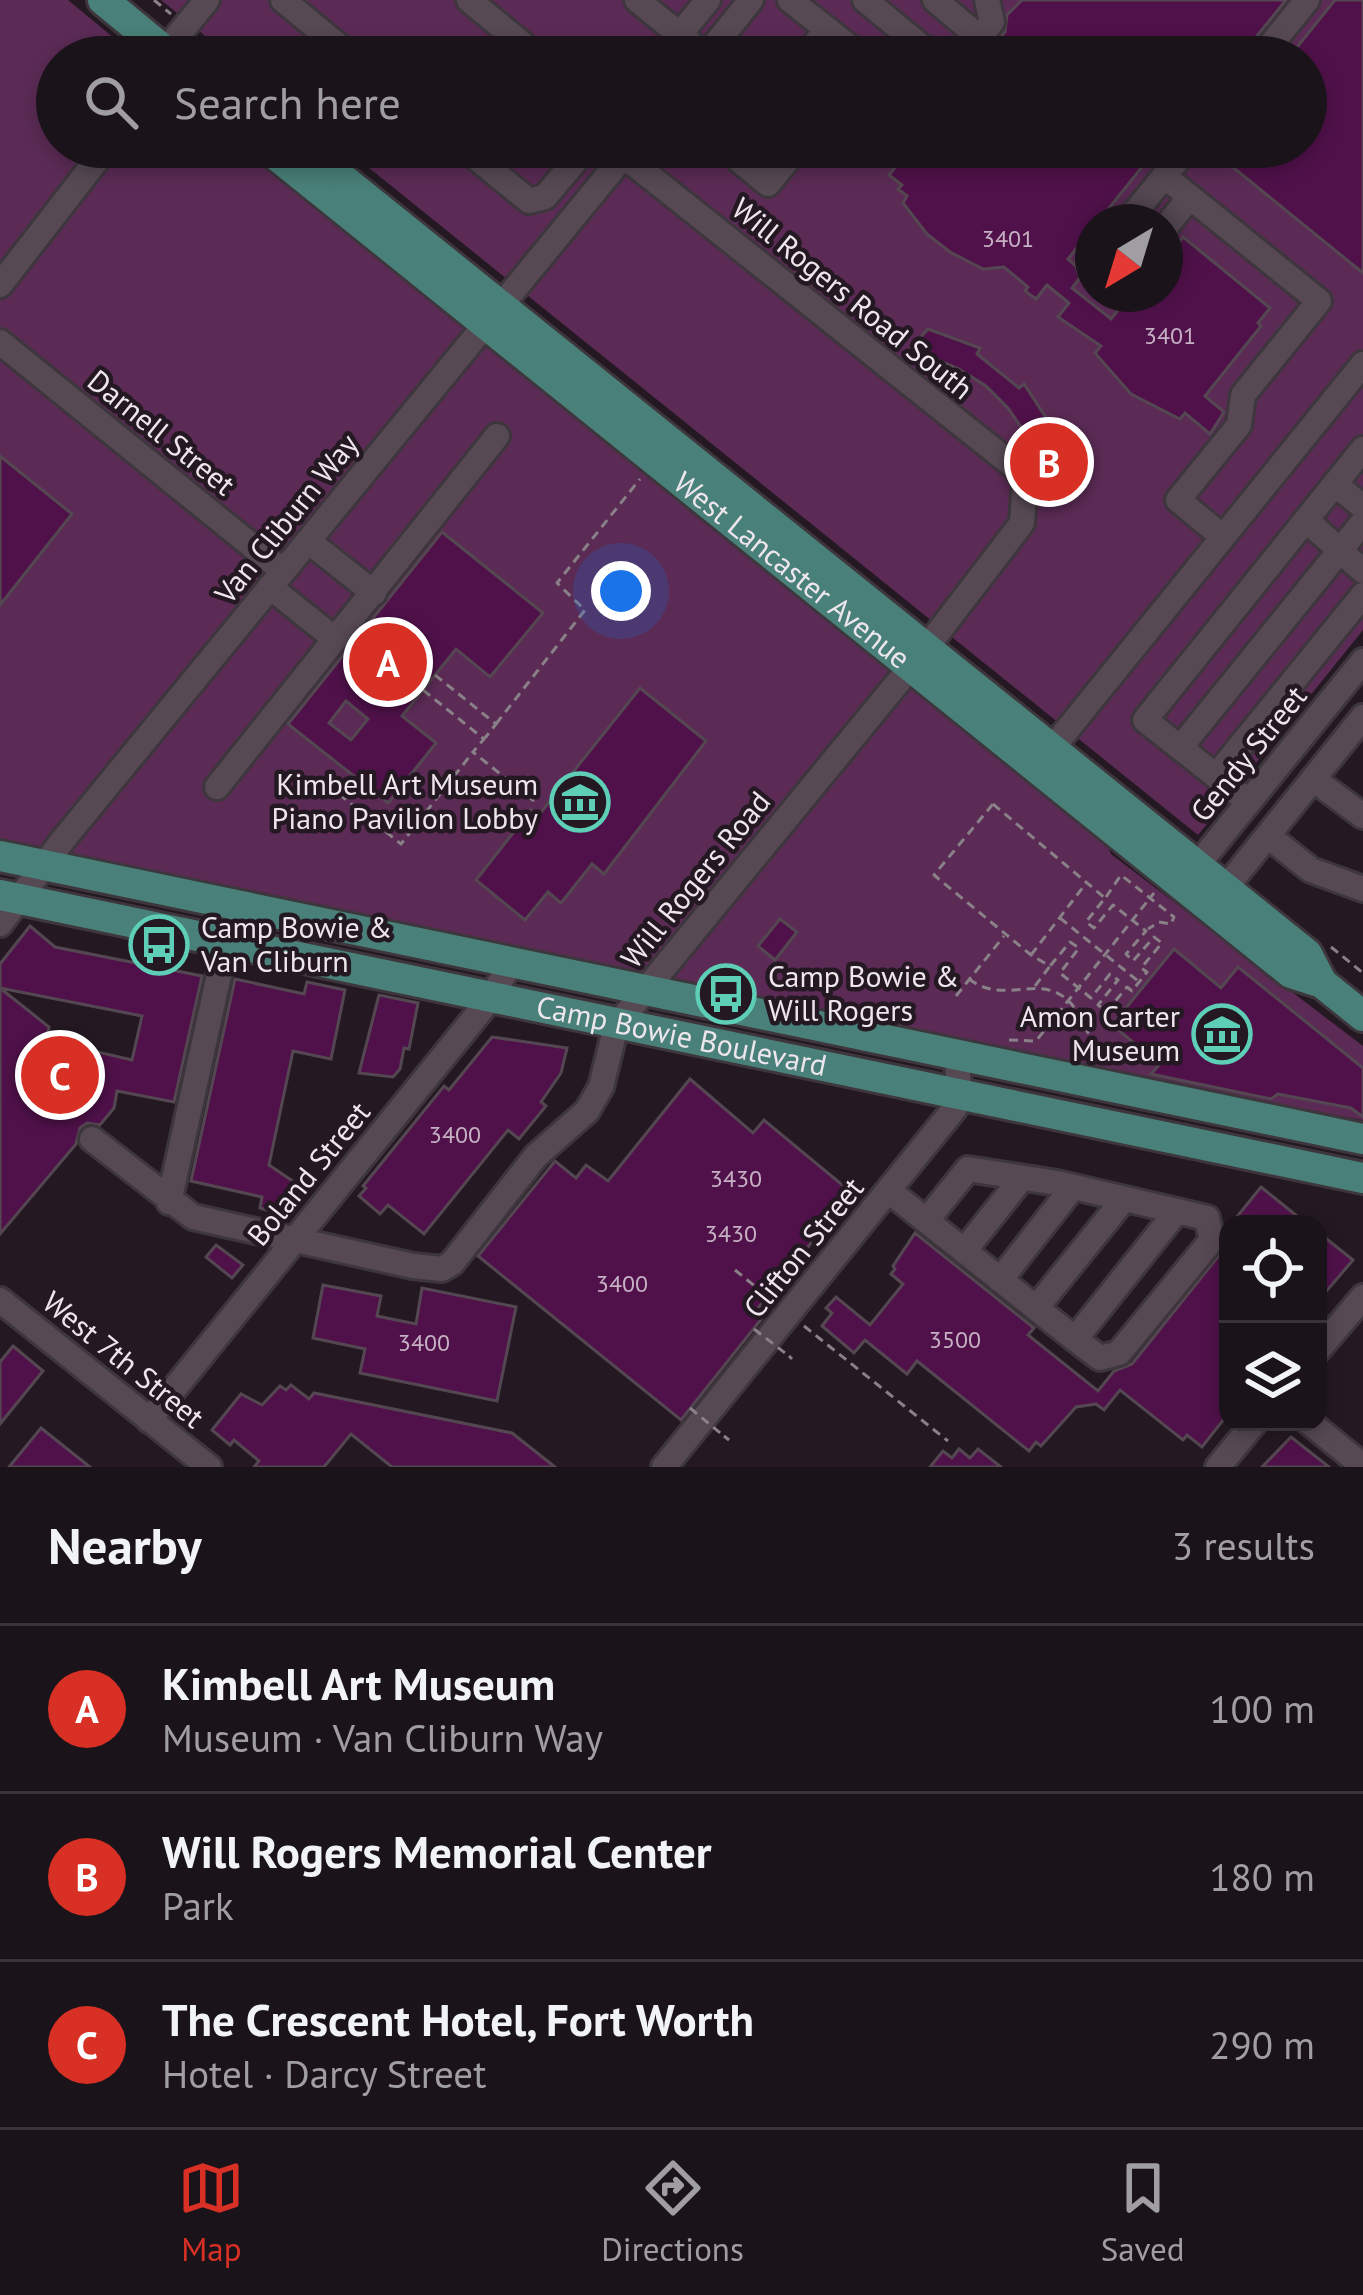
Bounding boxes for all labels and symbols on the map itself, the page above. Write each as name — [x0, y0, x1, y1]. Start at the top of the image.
street label: Will Rogers Road South — [724, 188, 982, 407]
north arrow — [1075, 204, 1183, 312]
house number: 3401 — [982, 223, 1034, 254]
house number: 3401 — [1144, 320, 1196, 351]
street label: Darnell Street — [80, 361, 244, 503]
pin: B — [1010, 417, 1088, 507]
street label: Van Cliburn Way — [205, 425, 366, 612]
street label: West Lancaster Avenue — [666, 462, 919, 677]
your location — [591, 561, 651, 621]
pin: A — [349, 617, 427, 707]
street label: Gendy Street — [1181, 677, 1314, 829]
place label: Kimbell Art Museum Piano Pavilion Lobby — [272, 764, 538, 837]
museum icon: Kimbell Art Museum Piano Pavilion Lobby — [549, 771, 611, 833]
street label: Will Rogers Road — [612, 783, 778, 975]
place label: Camp Bowie & Van Cliburn — [200, 907, 392, 980]
bus stop icon: Camp Bowie & Van Cliburn — [128, 914, 190, 976]
place label: Camp Bowie & Will Rogers — [768, 956, 959, 1029]
bus stop icon: Camp Bowie & Will Rogers — [695, 963, 757, 1025]
street label: Camp Bowie Boulevard — [533, 986, 830, 1084]
place label: Amon Carter Museum — [1020, 996, 1180, 1069]
museum icon: Amon Carter Museum — [1191, 1003, 1253, 1065]
pin: C — [21, 1030, 99, 1120]
street label: Boland Street — [238, 1093, 378, 1253]
house number: 3400 — [429, 1119, 481, 1150]
house number: 3430 — [710, 1163, 762, 1194]
street label: Clifton Street — [734, 1169, 871, 1325]
house number: 3430 — [705, 1218, 757, 1249]
house number: 3400 — [596, 1268, 648, 1299]
street label: West 7th Street — [35, 1282, 213, 1436]
house number: 3500 — [929, 1324, 981, 1355]
house number: 3400 — [398, 1327, 450, 1358]

